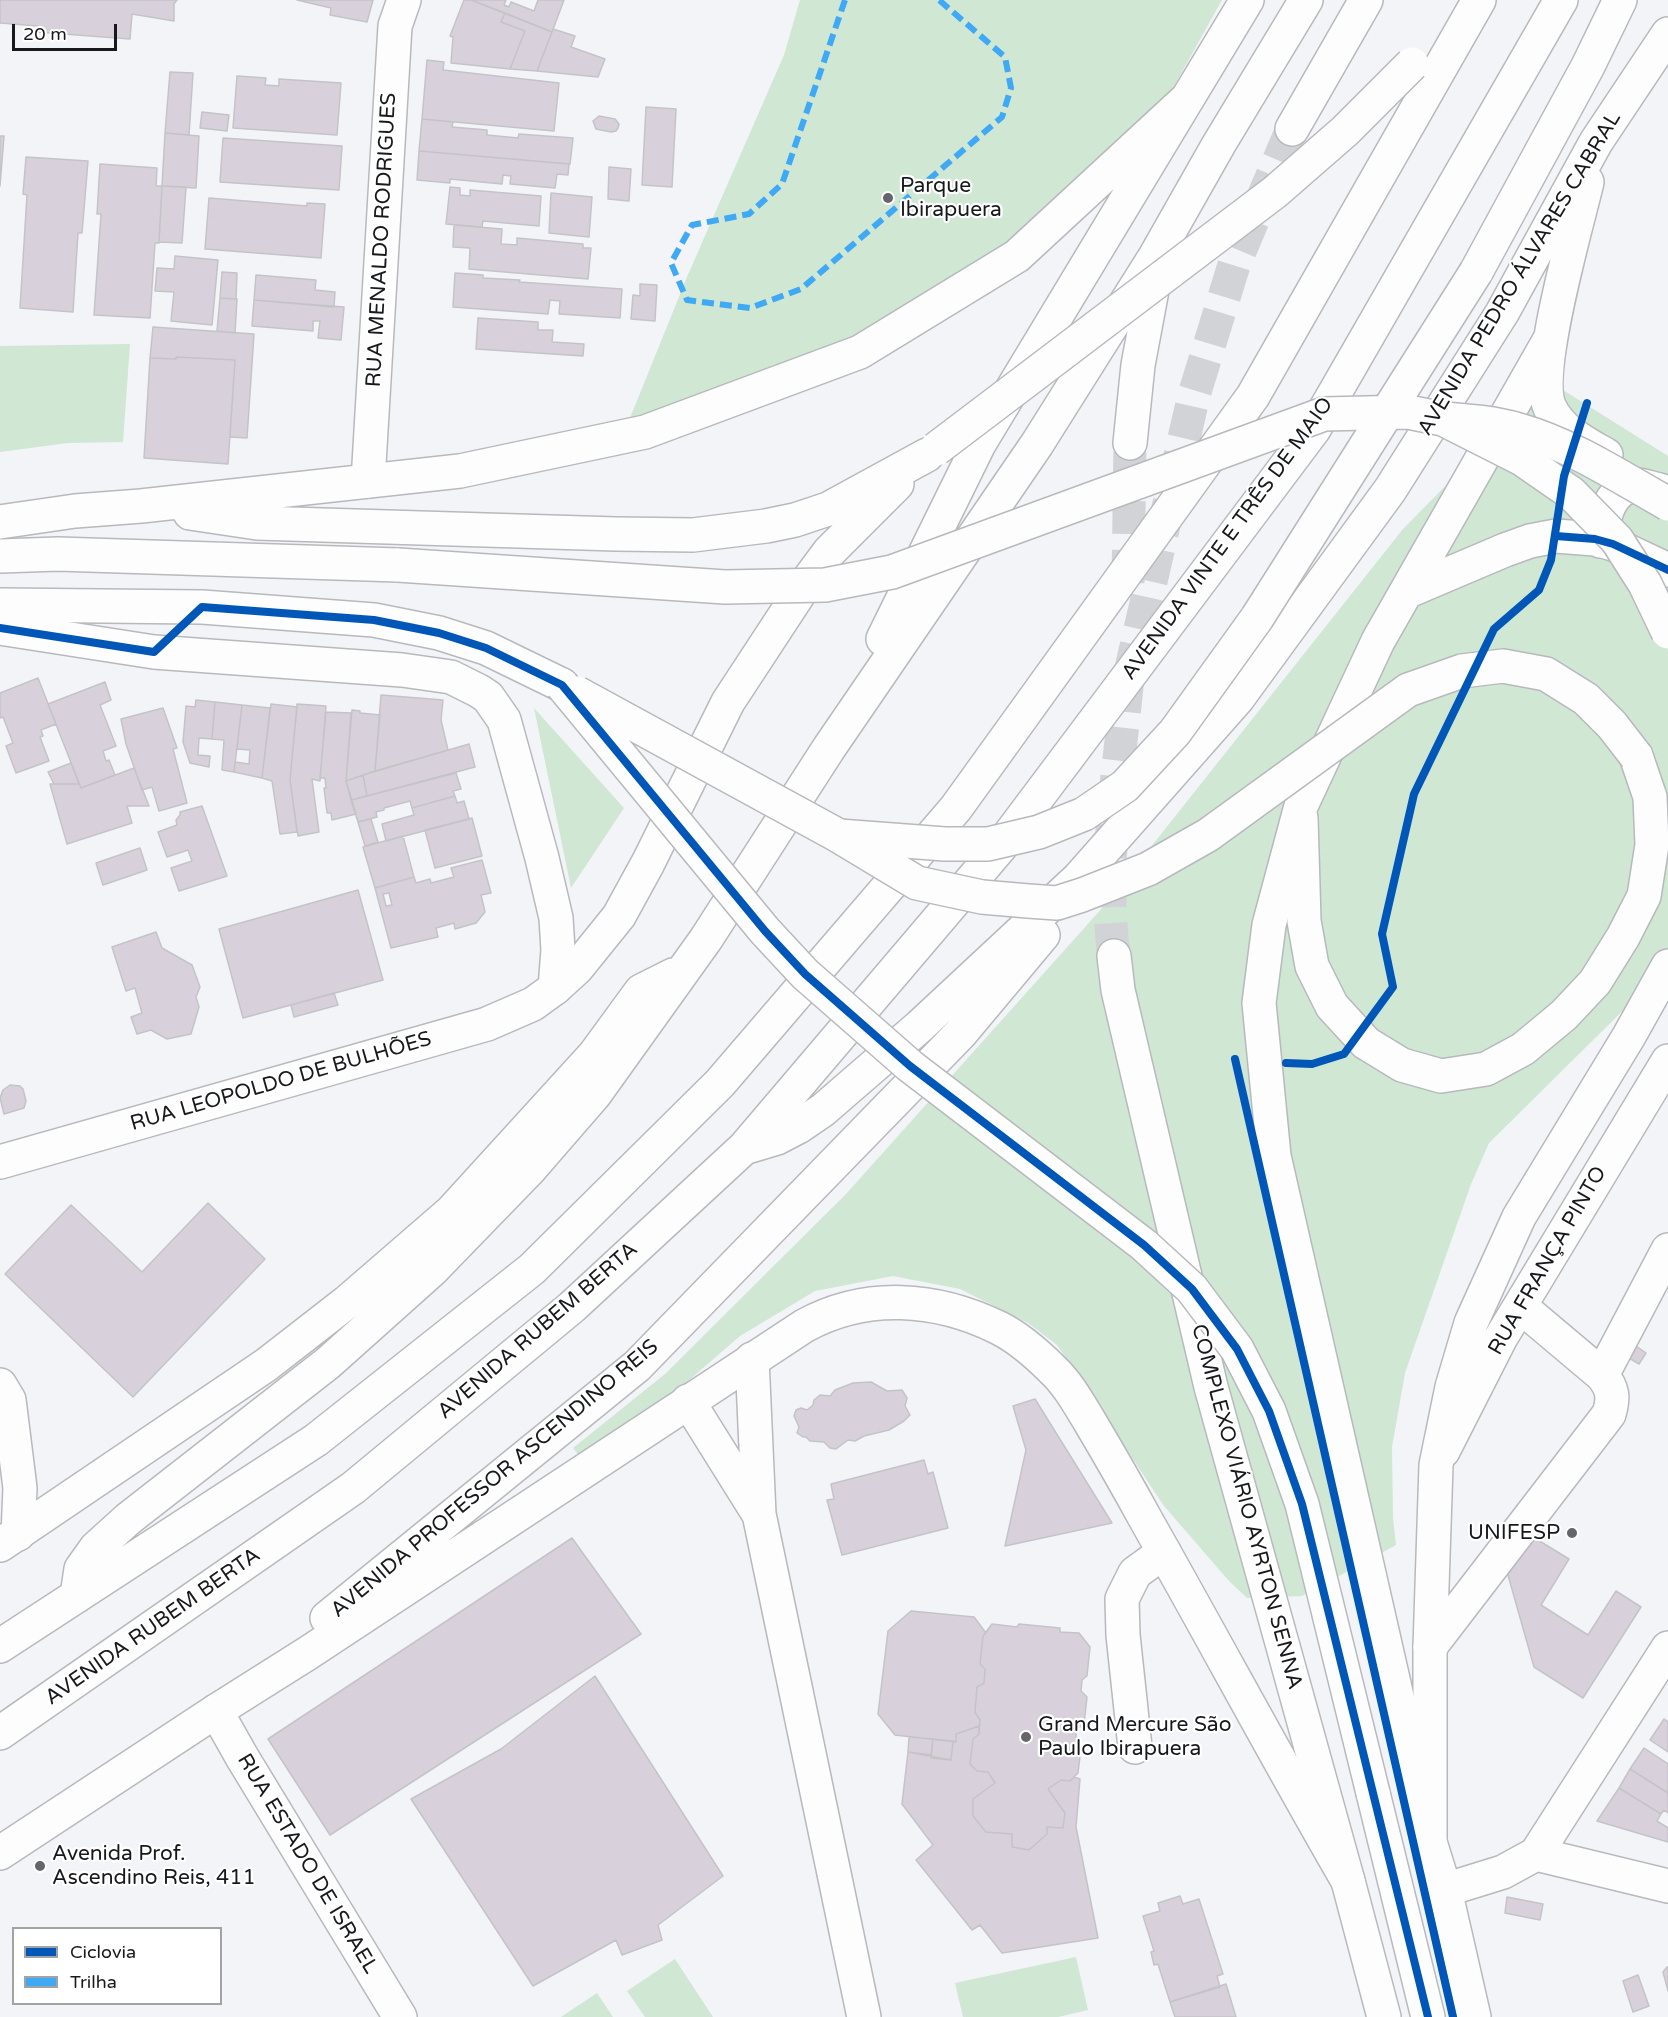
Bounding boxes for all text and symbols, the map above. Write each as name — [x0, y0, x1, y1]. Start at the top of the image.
scale bar — [15, 12, 120, 50]
text: 20 m — [23, 23, 67, 45]
street label: RUA MENALDO RODRIGUES — [362, 92, 402, 388]
street label: AVENIDA PEDRO ÁLVARES CABRAL — [1413, 108, 1627, 440]
place label: Parque Ibirapuera — [900, 173, 1002, 223]
marker: Parque Ibirapuera — [881, 191, 895, 205]
street label: AVENIDA VINTE E TRÊS DE MAIO — [1117, 393, 1339, 685]
street label: RUA LEOPOLDO DE BULHÕES — [128, 1027, 434, 1137]
street label: RUA FRANÇA PINTO — [1484, 1162, 1612, 1360]
street label: AVENIDA RUBEM BERTA — [433, 1237, 643, 1425]
street label: COMPLEXO VIÁRIO AYRTON SENNA — [1185, 1322, 1307, 1692]
street label: AVENIDA PROFESSOR ASCENDINO REIS — [326, 1334, 664, 1624]
place label: UNIFESP — [1468, 1520, 1560, 1546]
marker: UNIFESP — [1565, 1526, 1579, 1540]
street label: AVENIDA RUBEM BERTA — [41, 1543, 265, 1711]
place label: Grand Mercure São Paulo Ibirapuera — [1038, 1712, 1231, 1762]
marker: Grand Mercure São Paulo Ibirapuera — [1019, 1730, 1033, 1744]
street label: RUA ESTADO DE ISRAEL — [231, 1749, 383, 1979]
place label: Avenida Prof. Ascendino Reis, 411 — [52, 1841, 256, 1891]
marker: Avenida Prof. Ascendino Reis, 411 — [33, 1859, 47, 1873]
legend — [12, 1927, 222, 2005]
text: Ciclovia — [70, 1941, 136, 1963]
text: Trilha — [70, 1971, 117, 1993]

